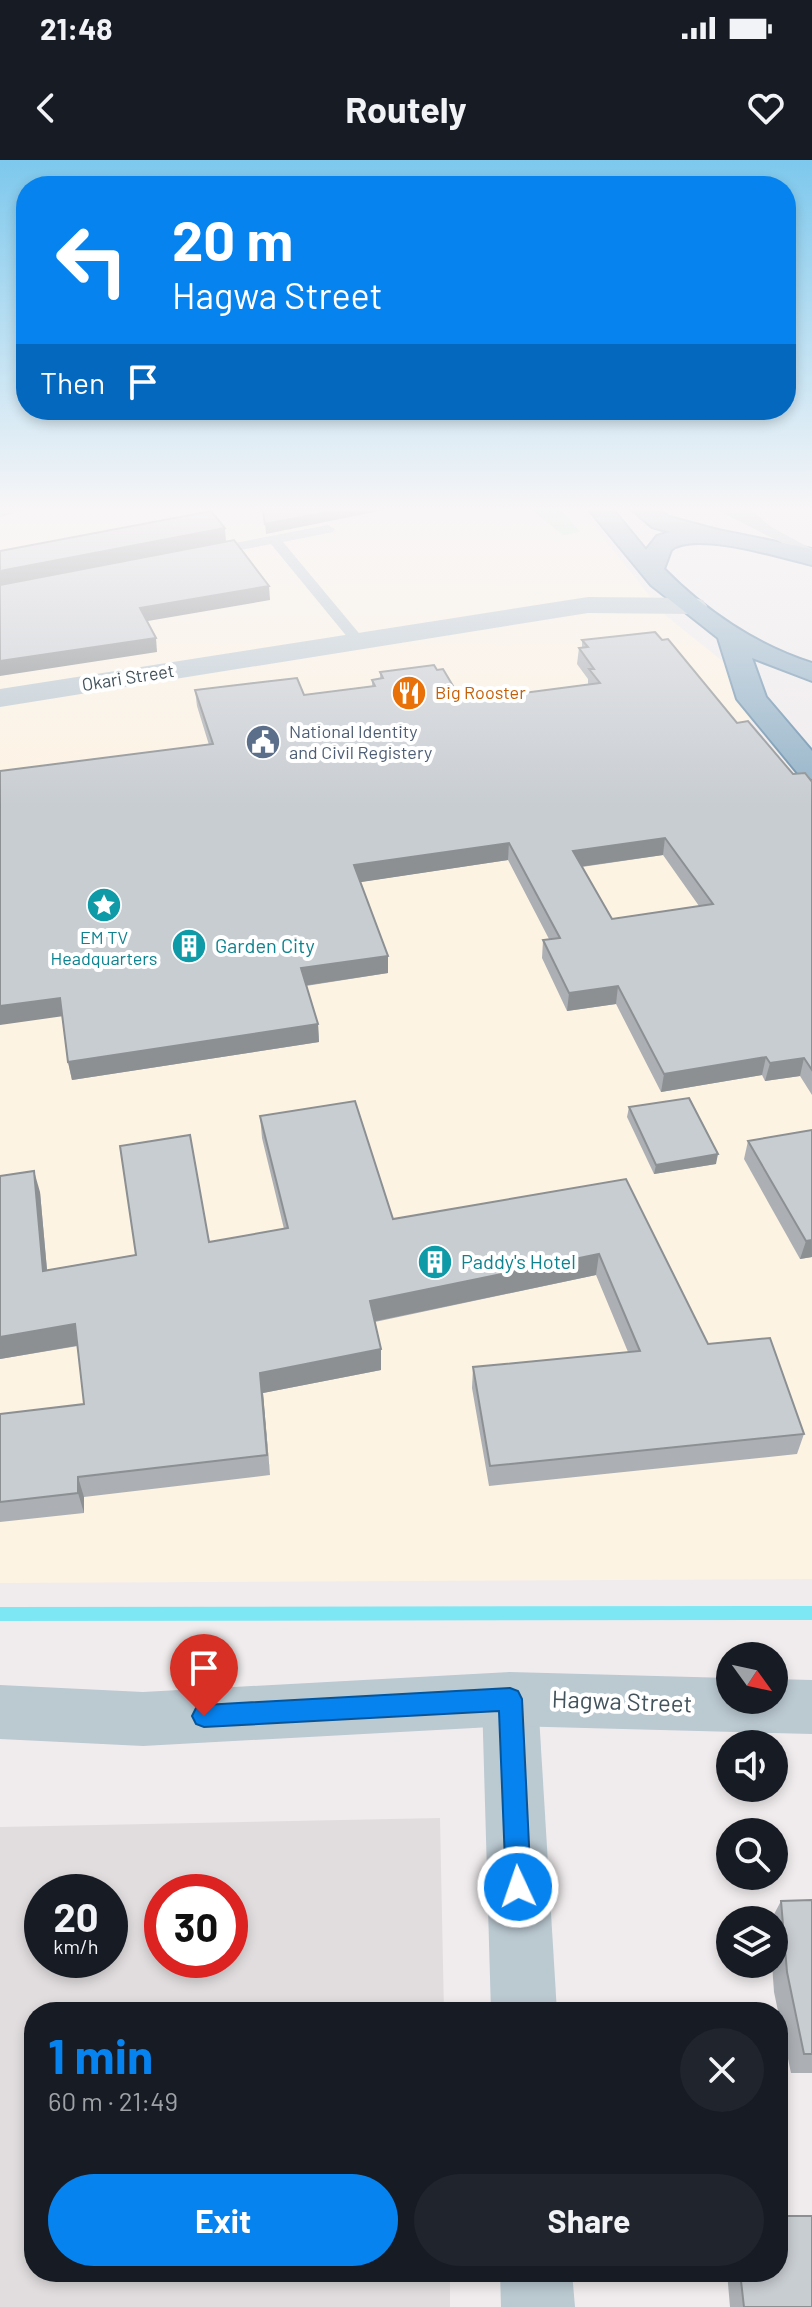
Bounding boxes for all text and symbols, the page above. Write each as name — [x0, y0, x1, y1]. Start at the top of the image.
text: 21:48 — [40, 10, 113, 46]
icon: back — [24, 86, 68, 130]
icon: heart — [744, 86, 788, 130]
text: Routely — [345, 87, 467, 130]
text: 20 m — [172, 205, 293, 272]
icon: left — [40, 208, 144, 312]
text: Hagwa Street — [172, 273, 383, 316]
icon: arrive — [121, 360, 165, 404]
text: Then — [40, 364, 105, 400]
street label: Okari Street — [80, 659, 176, 695]
restaurant icon: Big Rooster — [390, 674, 428, 712]
place label: Big Rooster — [435, 681, 526, 703]
place label: National Identity and Civil Registery — [289, 720, 432, 763]
public building icon: National Identity and Civil Registery — [244, 723, 282, 761]
place icon: EM TV Headquarters — [85, 886, 123, 924]
place label: EM TV Headquarters — [51, 926, 157, 969]
building icon: Garden City — [170, 927, 208, 965]
place label: Garden City — [215, 933, 315, 957]
building icon: Paddy's Hotel — [416, 1243, 454, 1281]
place label: Paddy's Hotel — [461, 1249, 576, 1273]
pin — [170, 1634, 238, 1716]
north arrow — [716, 1642, 788, 1714]
map controls — [716, 1642, 788, 1978]
icon: arrive — [182, 1646, 226, 1690]
street label: Hagwa Street — [551, 1684, 693, 1717]
button: sound — [716, 1730, 788, 1802]
button: search — [716, 1818, 788, 1890]
position arrow — [476, 1845, 560, 1929]
speed limit sign: 30 — [144, 1874, 248, 1978]
text: 20 — [53, 1892, 99, 1940]
button: layers — [716, 1906, 788, 1978]
text: km/h — [53, 1934, 99, 1958]
text: 1 min — [48, 2026, 153, 2084]
button: close — [680, 2028, 764, 2112]
text: 60 m · 21:49 — [48, 2085, 178, 2116]
button: Exit — [48, 2174, 398, 2266]
button: Share — [414, 2174, 764, 2266]

